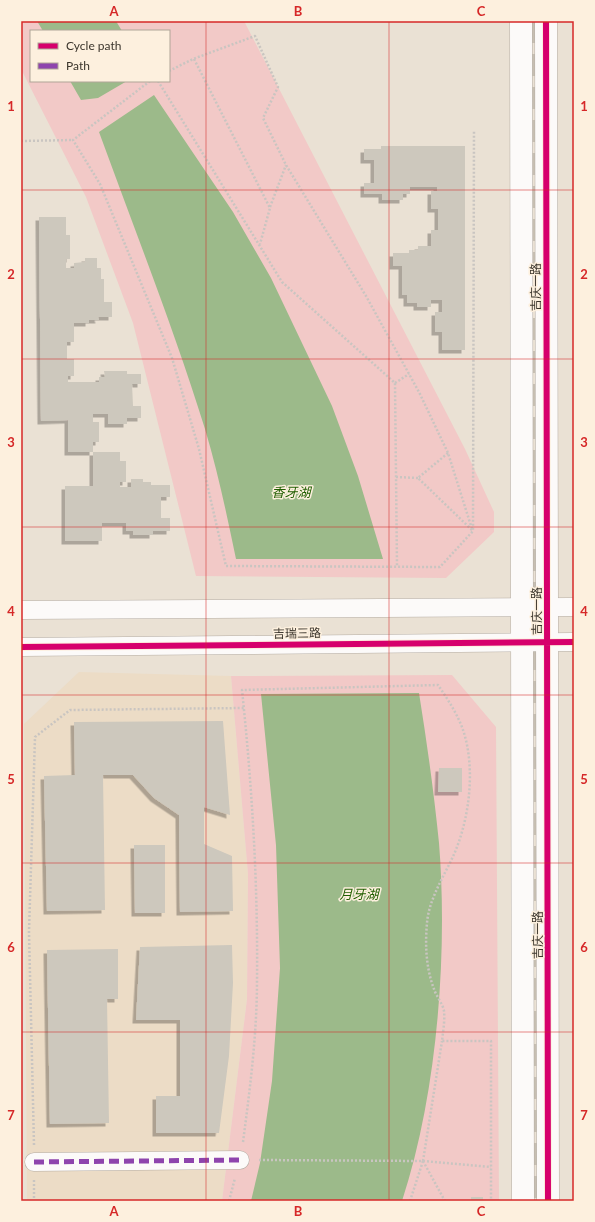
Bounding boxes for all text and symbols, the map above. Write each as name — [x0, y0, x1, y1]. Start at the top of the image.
text: A — [108, 3, 119, 19]
text: B — [294, 3, 303, 19]
text: C — [477, 3, 486, 19]
legend — [30, 30, 170, 82]
text: Cycle path — [66, 38, 121, 53]
text: Path — [66, 58, 90, 73]
text: 1 — [7, 98, 15, 114]
text: 1 — [580, 98, 588, 114]
street label: 吉庆一路 — [528, 263, 543, 311]
text: 2 — [7, 266, 15, 282]
text: 2 — [580, 266, 588, 282]
text: 3 — [7, 434, 15, 450]
text: 3 — [580, 434, 588, 450]
water label: 香牙湖 — [271, 484, 312, 500]
street label: 吉庆一路 — [529, 587, 544, 635]
text: 4 — [7, 603, 15, 619]
text: 4 — [580, 603, 588, 619]
street label: 吉瑞三路 — [273, 625, 321, 641]
text: 5 — [7, 771, 15, 787]
text: 5 — [580, 771, 588, 787]
water label: 月牙湖 — [339, 886, 380, 902]
street label: 吉庆一路 — [530, 911, 545, 959]
text: 6 — [7, 939, 15, 955]
text: 6 — [580, 939, 588, 955]
text: 7 — [7, 1107, 15, 1123]
text: 7 — [580, 1107, 588, 1123]
text: A — [108, 1203, 119, 1219]
text: B — [294, 1203, 303, 1219]
text: C — [477, 1203, 486, 1219]

